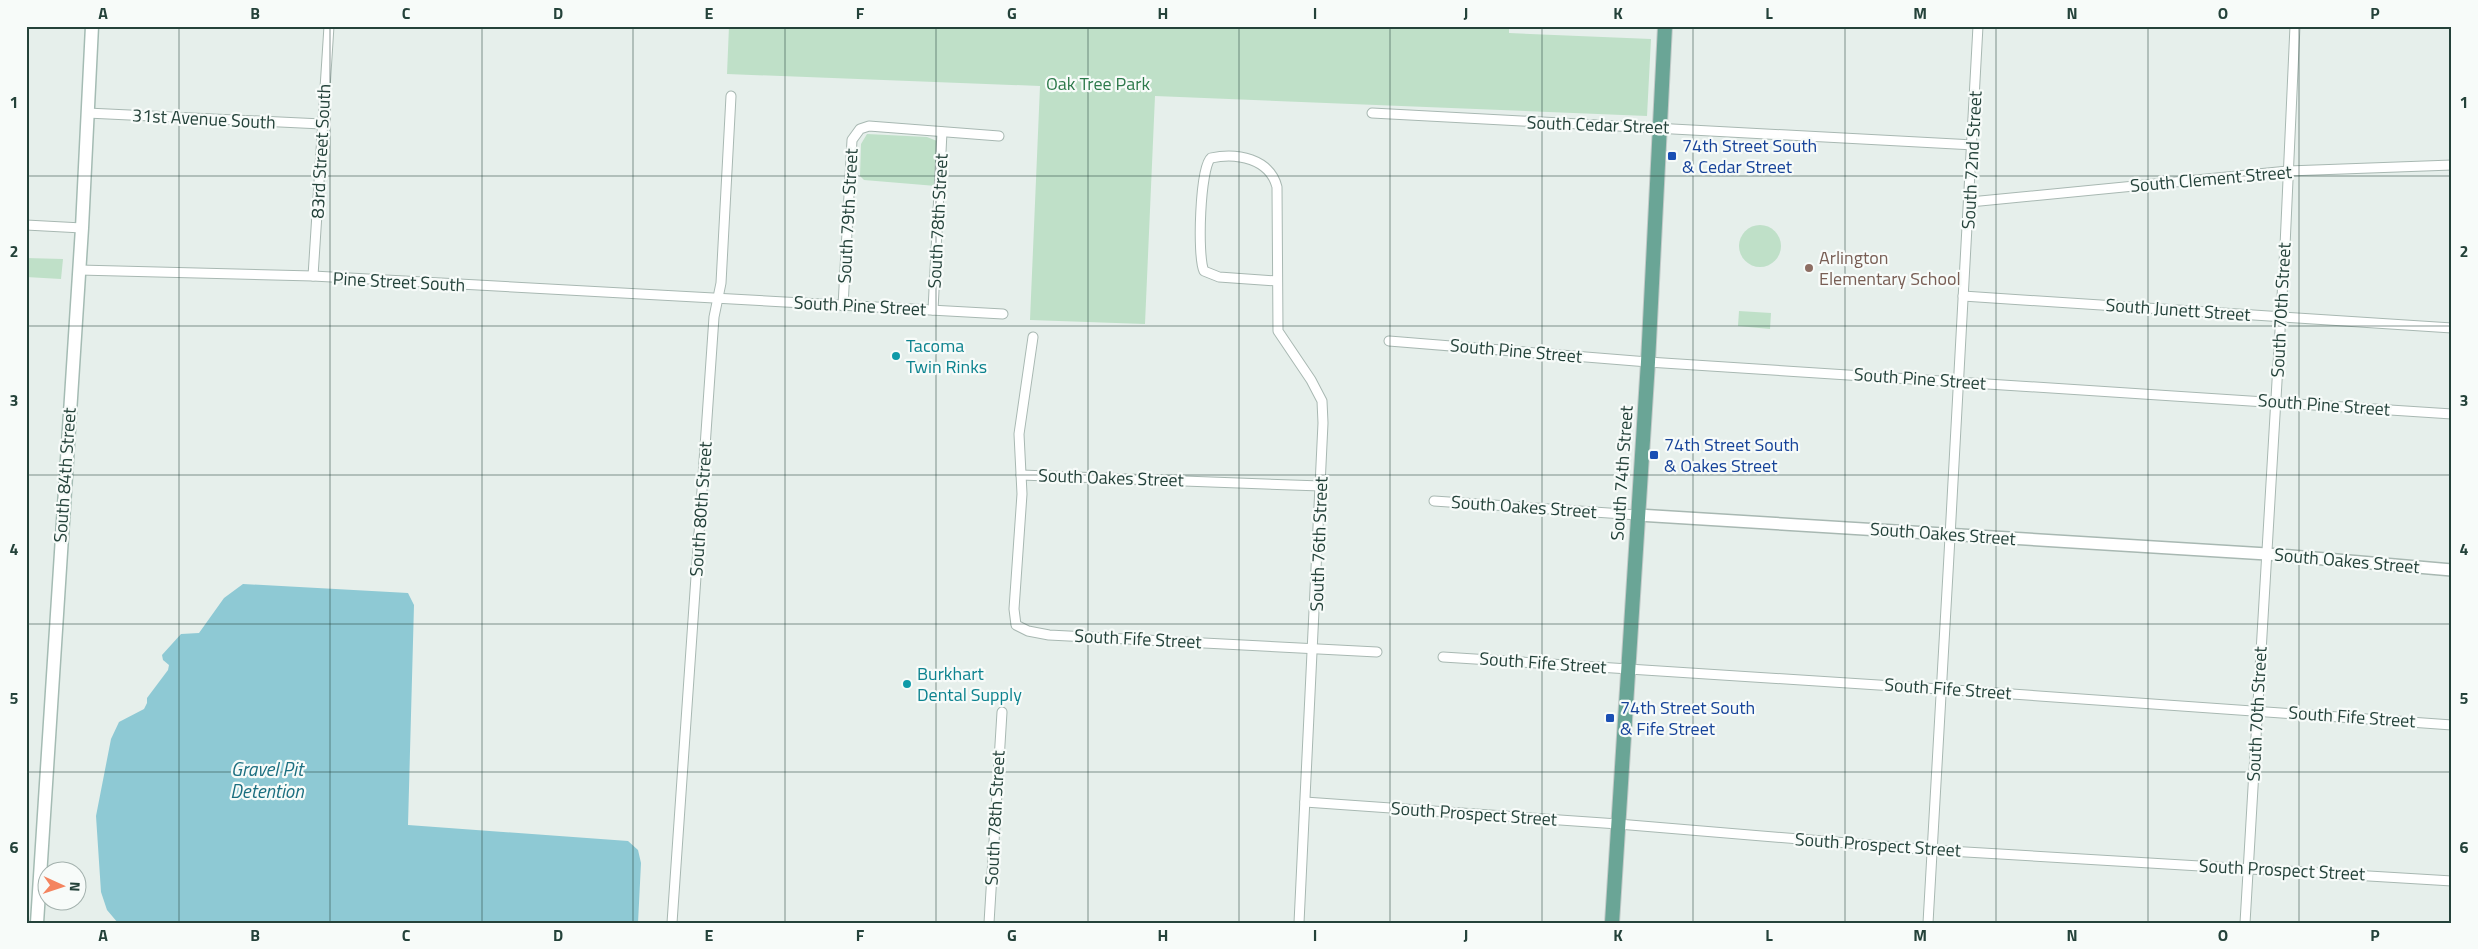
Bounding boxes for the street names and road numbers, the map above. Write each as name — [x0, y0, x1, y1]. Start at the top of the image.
street label: 83rd Street South — [303, 83, 338, 219]
street label: South 72nd Street — [1954, 89, 1989, 230]
street label: 31st Avenue South — [131, 101, 277, 136]
street label: South Cedar Street — [1526, 109, 1670, 141]
street label: South 79th Street — [830, 147, 865, 284]
street label: South 78th Street — [920, 152, 955, 289]
street label: South Clement Street — [2129, 158, 2294, 199]
street label: South 70th Street — [2263, 241, 2298, 378]
street label: Pine Street South — [332, 265, 466, 298]
street label: South Pine Street — [793, 289, 928, 322]
street label: South Junett Street — [2105, 291, 2252, 328]
street label: South Pine Street — [1449, 331, 1584, 370]
street label: South Pine Street — [1853, 360, 1988, 397]
street label: South Pine Street — [2257, 386, 2392, 423]
street label: South 74th Street — [1603, 404, 1640, 541]
street label: South 84th Street — [46, 406, 83, 543]
street label: South 80th Street — [682, 440, 719, 577]
street label: South Oakes Street — [1038, 461, 1185, 494]
street label: South 76th Street — [1303, 475, 1334, 612]
street label: South Oakes Street — [1450, 488, 1598, 525]
street label: South Oakes Street — [1869, 515, 2017, 552]
street label: South Oakes Street — [2273, 541, 2422, 580]
street label: South Fife Street — [1074, 622, 1203, 655]
street label: South Fife Street — [1479, 645, 1608, 680]
street label: South 70th Street — [2239, 645, 2274, 782]
street label: South Fife Street — [1884, 671, 2013, 706]
street label: South Fife Street — [2288, 699, 2417, 734]
street label: South 78th Street — [977, 749, 1012, 886]
street label: South Prospect Street — [1390, 794, 1559, 833]
street label: South Prospect Street — [1794, 825, 1963, 864]
street label: South Prospect Street — [2198, 852, 2367, 887]

